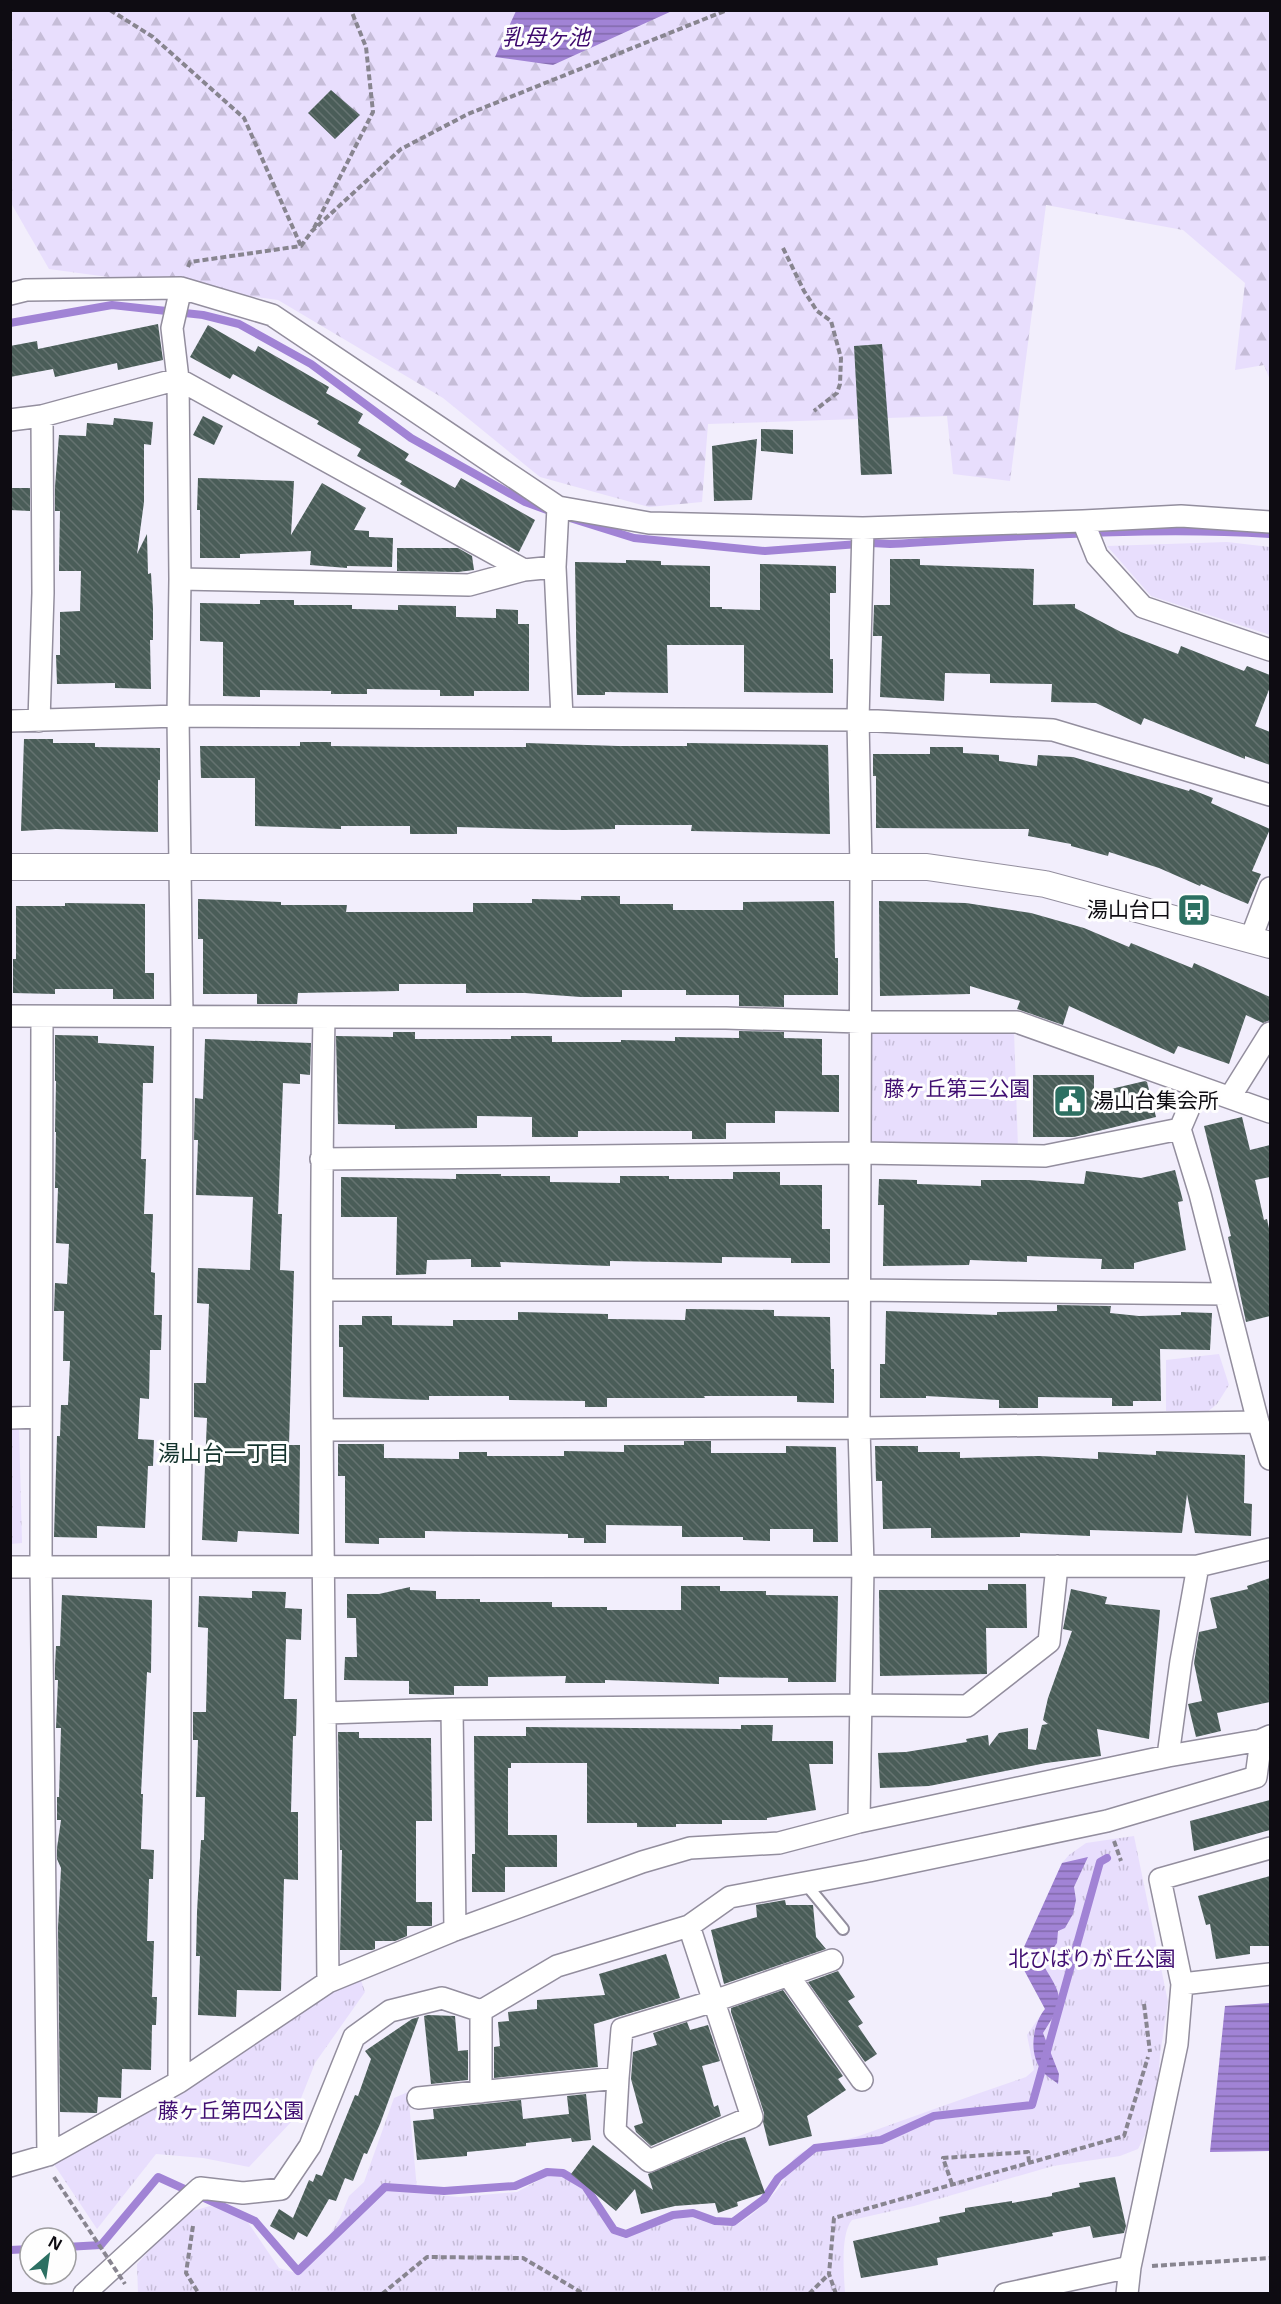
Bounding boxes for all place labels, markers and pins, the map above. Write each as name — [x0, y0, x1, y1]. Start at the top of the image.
bus stop icon: 湯山台口 — [1176, 892, 1212, 928]
place label: 湯山台口 — [1087, 895, 1171, 923]
public building icon: 湯山台集会所 — [1052, 1083, 1088, 1119]
place label: 湯山台集会所 — [1093, 1086, 1219, 1114]

